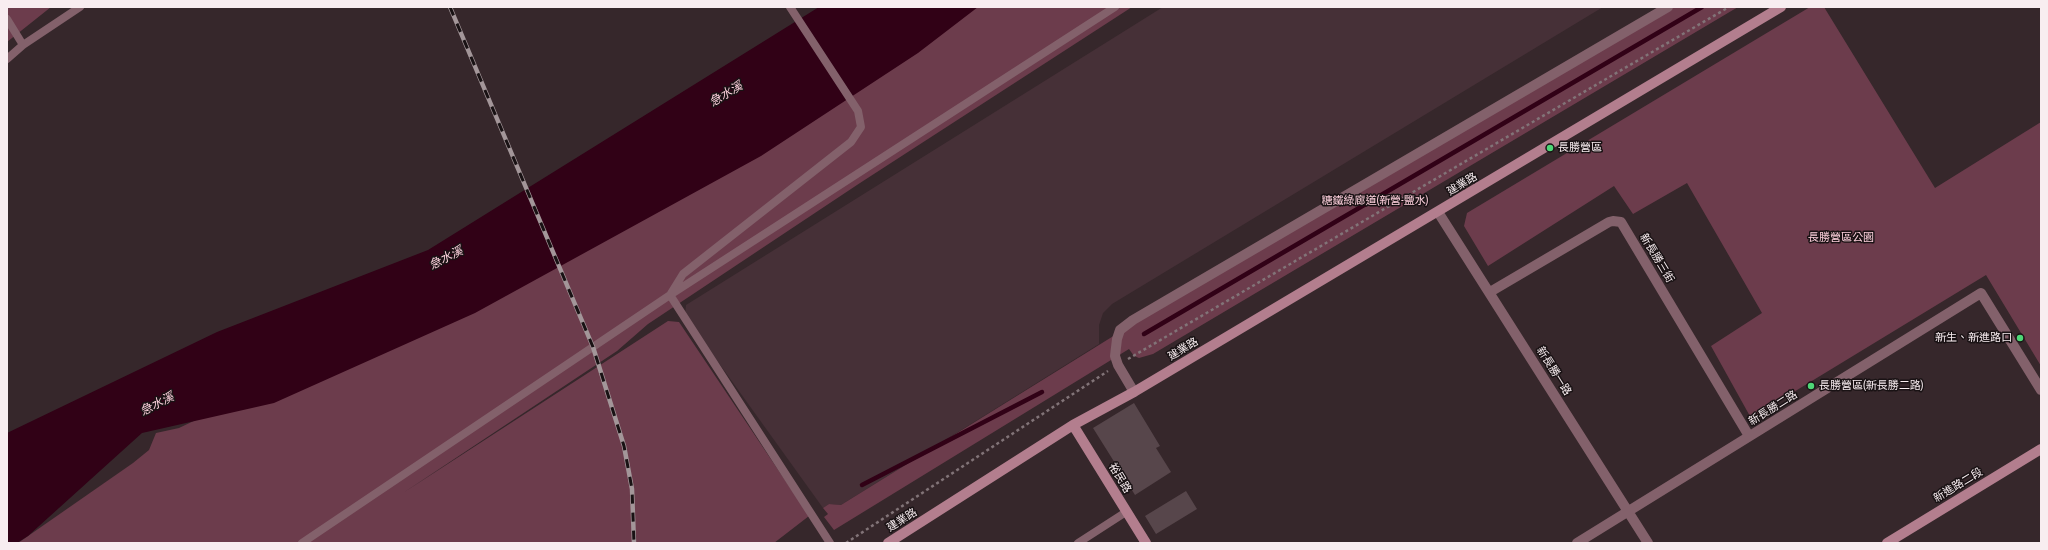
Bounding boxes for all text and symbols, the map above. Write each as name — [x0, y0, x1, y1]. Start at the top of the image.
water label: 急水溪 — [707, 79, 745, 109]
place label: 長勝營區 — [1558, 141, 1602, 155]
marker: 長勝營區 — [1545, 143, 1555, 153]
street label: 建業路 — [1444, 170, 1480, 198]
park label: 糖鐵綠廊道(新營-鹽水) — [1321, 194, 1429, 208]
street label: 新長勝三街 — [1637, 231, 1677, 285]
park label: 長勝營區公園 — [1808, 231, 1874, 245]
water label: 急水溪 — [427, 243, 465, 273]
place label: 新生、新進路口 — [1935, 331, 2012, 345]
marker: 新生、新進路口 — [2015, 333, 2025, 343]
street label: 建業路 — [1165, 335, 1201, 363]
street label: 新長勝一路 — [1534, 344, 1574, 398]
place label: 長勝營區(新長勝二路) — [1819, 379, 1923, 393]
marker: 長勝營區(新長勝二路) — [1806, 381, 1816, 391]
street label: 新長勝二路 — [1746, 388, 1800, 428]
water label: 急水溪 — [138, 389, 176, 419]
street label: 裕民路 — [1106, 460, 1134, 496]
street label: 新進路二段 — [1931, 465, 1985, 505]
street label: 建業路 — [885, 506, 919, 534]

